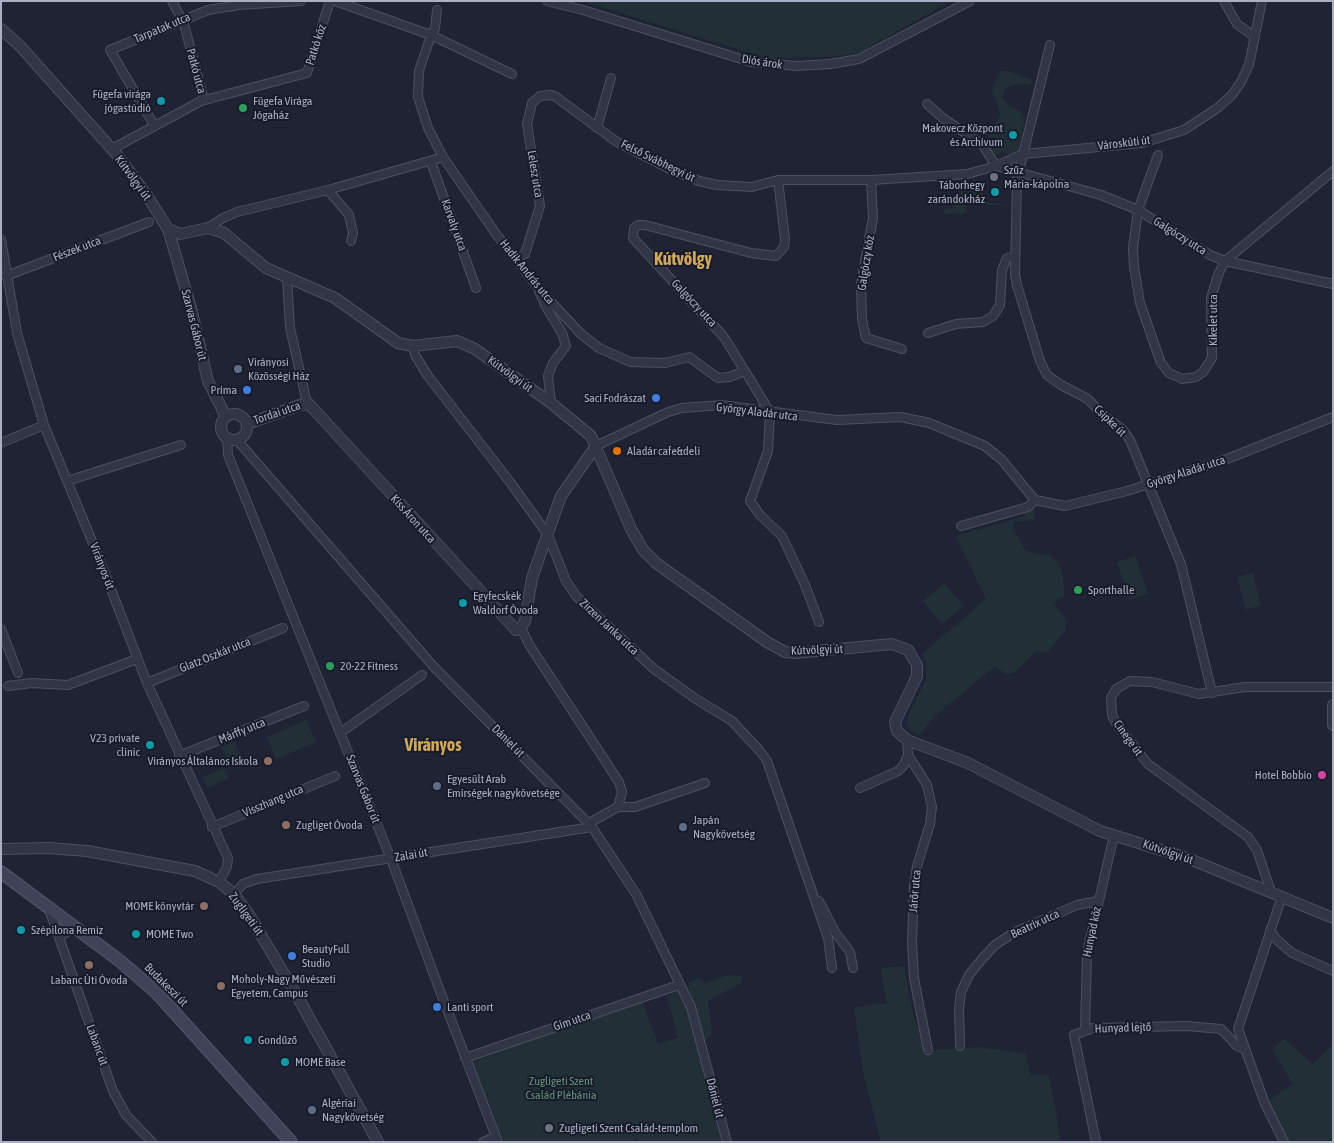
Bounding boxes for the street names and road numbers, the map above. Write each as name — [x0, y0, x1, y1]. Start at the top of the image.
street label: Tarpatak utca — [132, 10, 192, 46]
street label: Patkó köz — [303, 23, 329, 67]
street label: Patkó utca — [183, 47, 209, 95]
street label: Diós árok — [741, 52, 783, 72]
street label: Városkúti út — [1097, 133, 1151, 153]
street label: Felső Svábhegyi út — [619, 137, 697, 185]
street label: Lelesz utca — [524, 149, 546, 199]
street label: Kútvölgyi út — [112, 153, 154, 203]
street label: Karvaly utca — [438, 197, 470, 253]
street label: Galgóczy utca — [1151, 214, 1209, 258]
street label: Fészek utca — [51, 233, 103, 265]
street label: Galgóczy köz — [855, 234, 877, 292]
street label: Hadik András utca — [496, 237, 558, 307]
street label: Galgóczy utca — [668, 276, 720, 330]
street label: Szarvas Gábor út — [178, 288, 210, 362]
street label: Kikelet utca — [1206, 294, 1220, 346]
street label: Kútvölgyi út — [485, 353, 535, 395]
street label: Tordai utca — [252, 398, 302, 428]
street label: György Aladár utca — [715, 400, 799, 424]
street label: Csipke út — [1091, 402, 1129, 440]
street label: György Aladár utca — [1145, 452, 1227, 492]
street label: Kiss Áron utca — [387, 492, 439, 546]
street label: Virányos út — [87, 541, 117, 591]
street label: Zirzen Janka utca — [576, 596, 642, 658]
street label: Glatz Oszkár utca — [177, 634, 253, 676]
street label: Kútvölgyi út — [791, 642, 843, 658]
street label: Márffy utca — [216, 715, 268, 747]
street label: Cinege út — [1110, 717, 1146, 759]
street label: Dániel út — [489, 722, 527, 760]
street label: Szarvas Gábor út — [343, 753, 383, 825]
street label: Visszhang utca — [240, 782, 306, 820]
street label: Kútvölgyi út — [1141, 837, 1195, 867]
street label: Zalai út — [393, 845, 429, 865]
street label: Járőr utca — [906, 869, 924, 913]
street label: Zugligeti út — [226, 890, 266, 938]
street label: Hunyad köz — [1080, 905, 1104, 959]
street label: Beatrix utca — [1008, 906, 1062, 942]
street label: Budakeszi út — [141, 960, 191, 1010]
street label: Gím utca — [551, 1008, 593, 1034]
street label: Hunyad lejtő — [1094, 1020, 1152, 1036]
street label: Labanc út — [83, 1022, 111, 1068]
street label: Dániel út — [703, 1077, 727, 1119]

